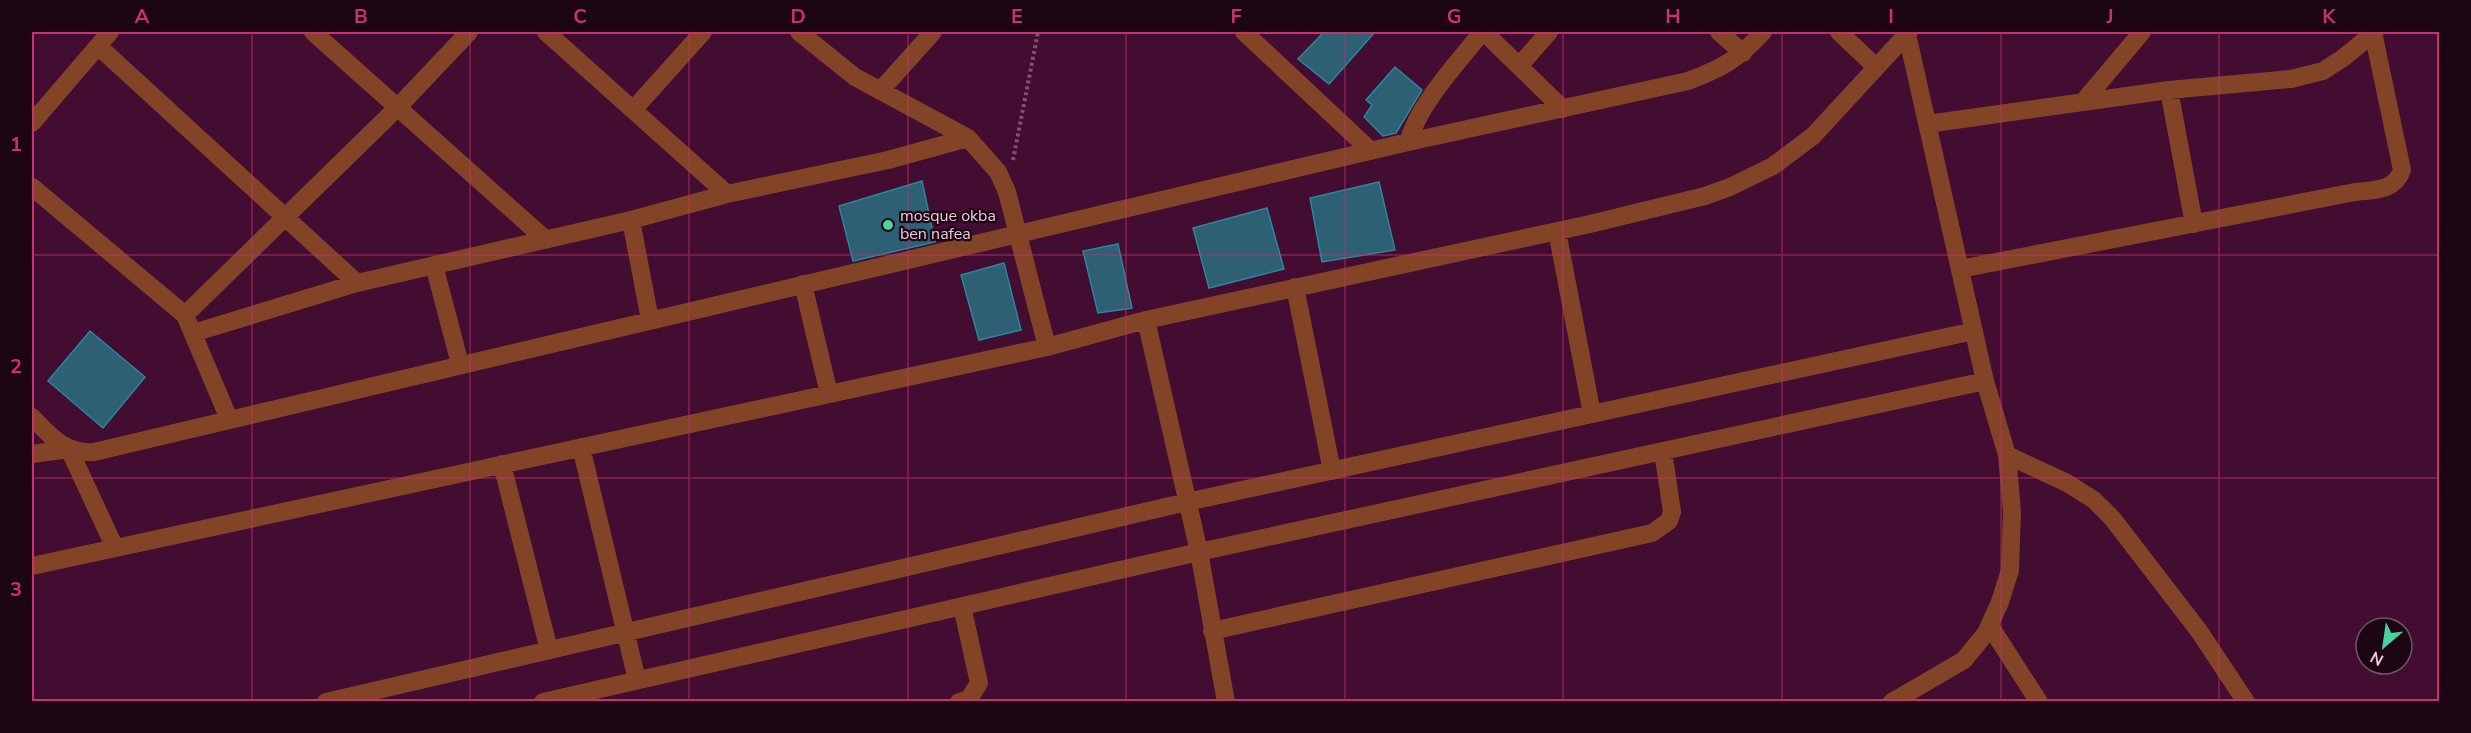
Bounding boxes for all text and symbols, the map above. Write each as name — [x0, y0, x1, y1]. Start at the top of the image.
text: A — [135, 3, 150, 30]
text: B — [354, 3, 368, 30]
text: C — [573, 3, 587, 30]
text: D — [790, 3, 806, 30]
text: E — [1011, 3, 1023, 30]
text: F — [1230, 3, 1242, 30]
text: G — [1447, 3, 1461, 30]
text: H — [1665, 3, 1681, 30]
text: I — [1888, 3, 1894, 30]
text: J — [2105, 3, 2114, 30]
text: K — [2322, 3, 2336, 30]
text: 1 — [10, 131, 22, 158]
place label: mosque okba ben nafea — [900, 205, 996, 245]
marker: mosque okba ben nafea — [881, 218, 895, 232]
text: 2 — [10, 353, 22, 380]
text: 3 — [10, 576, 22, 603]
north arrow — [2354, 616, 2414, 676]
text: N — [2367, 646, 2388, 671]

